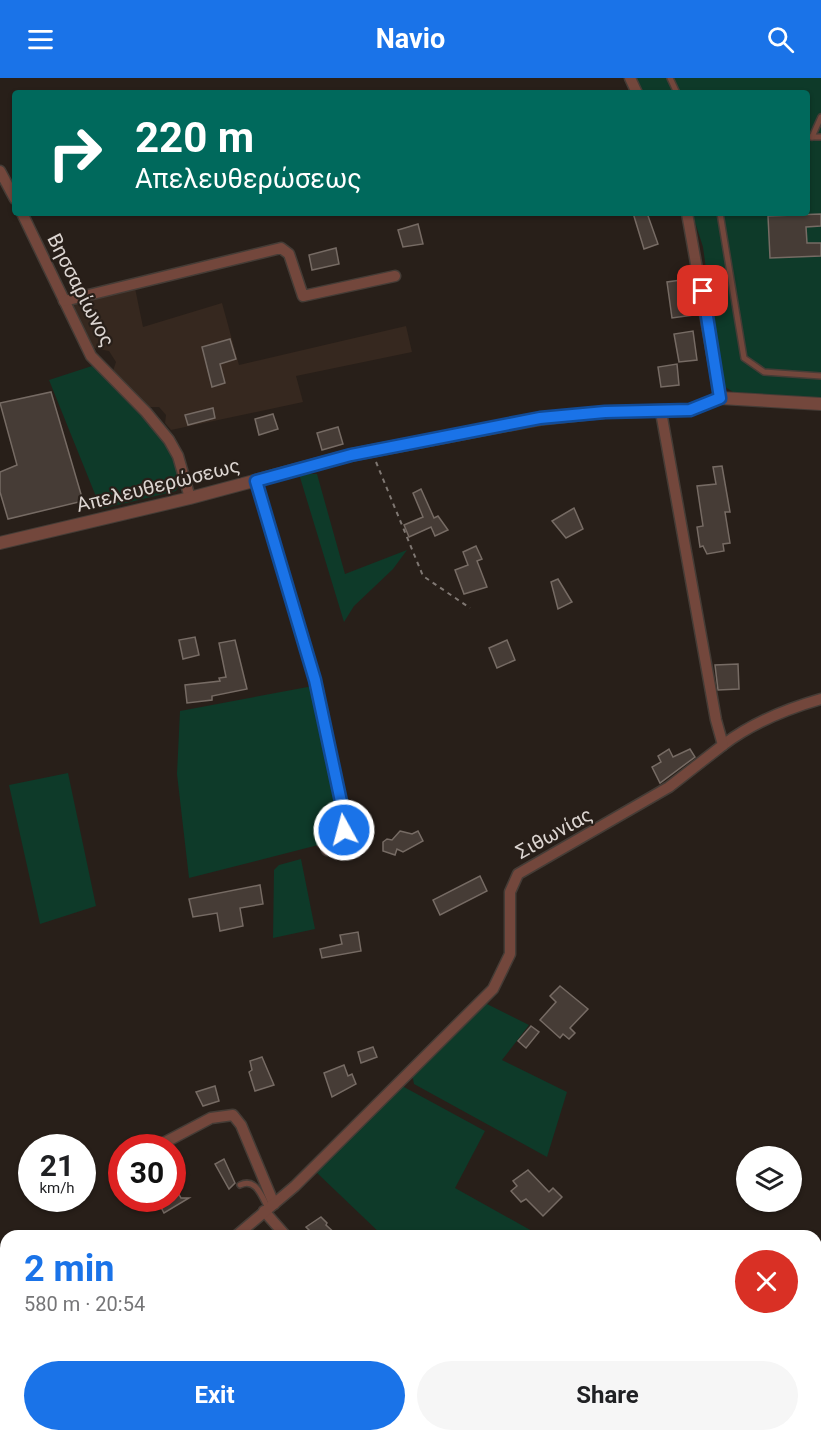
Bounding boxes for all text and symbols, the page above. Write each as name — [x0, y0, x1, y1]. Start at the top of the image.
icon: menu — [24, 23, 57, 56]
text: Navio — [376, 23, 445, 55]
icon: search — [764, 23, 797, 56]
text: 220 m — [135, 113, 254, 162]
icon: right — [36, 114, 114, 192]
text: Απελευθερώσεως — [135, 163, 362, 195]
street label: Βησσαρίωνος — [42, 229, 120, 351]
pin — [677, 265, 728, 316]
icon: arrive — [686, 274, 719, 307]
street label: Απελευθερώσεως — [74, 453, 242, 517]
position arrow — [312, 798, 376, 862]
street label: Σιθωνίας — [512, 802, 596, 864]
speed limit sign: 30 — [108, 1134, 186, 1212]
map controls — [736, 1146, 802, 1212]
button: layers — [736, 1146, 802, 1212]
text: 21 — [40, 1148, 74, 1183]
text: km/h — [39, 1179, 75, 1197]
text: 2 min — [24, 1248, 115, 1290]
button: close — [735, 1250, 798, 1313]
text: 580 m · 20:54 — [24, 1292, 145, 1316]
button: Exit — [24, 1361, 405, 1430]
button: Share — [417, 1361, 798, 1430]

